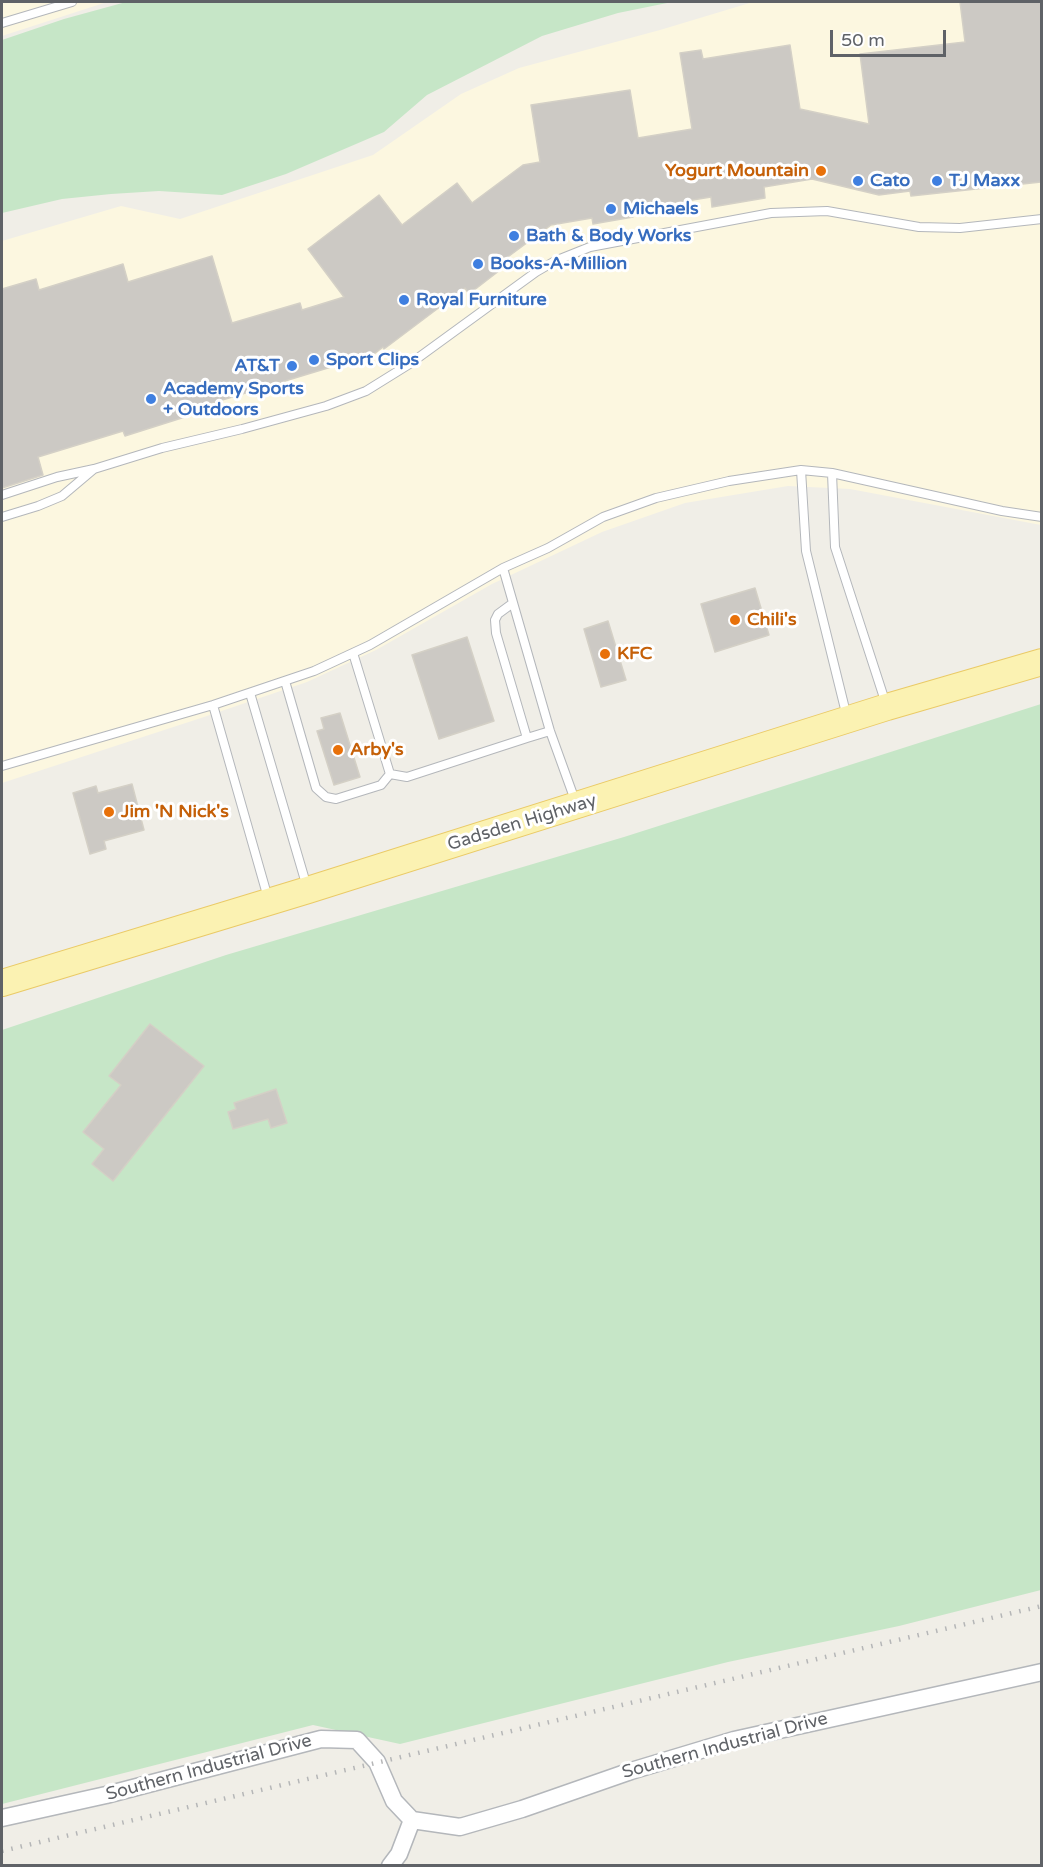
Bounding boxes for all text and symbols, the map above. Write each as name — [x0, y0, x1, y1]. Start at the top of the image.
scale bar — [833, 18, 948, 56]
text: 50 m — [841, 29, 885, 51]
place label: Yogurt Mountain — [665, 160, 809, 182]
marker: Yogurt Mountain — [814, 164, 828, 178]
place label: Cato — [870, 170, 910, 192]
place label: TJ Maxx — [949, 170, 1020, 192]
marker: Cato — [851, 174, 865, 188]
marker: TJ Maxx — [930, 174, 944, 188]
place label: Michaels — [623, 198, 699, 220]
marker: Michaels — [604, 202, 618, 216]
place label: Bath & Body Works — [526, 225, 691, 247]
marker: Bath & Body Works — [507, 229, 521, 243]
place label: Books-A-Million — [490, 253, 627, 275]
marker: Books-A-Million — [471, 257, 485, 271]
place label: Royal Furniture — [416, 289, 547, 311]
marker: Royal Furniture — [397, 293, 411, 307]
place label: Sport Clips — [326, 349, 419, 371]
marker: Sport Clips — [307, 353, 321, 367]
place label: AT&T — [234, 355, 280, 377]
marker: AT&T — [285, 359, 299, 373]
place label: Academy Sports + Outdoors — [163, 378, 304, 420]
marker: Academy Sports + Outdoors — [144, 392, 158, 406]
place label: Chili's — [747, 609, 797, 631]
marker: Chili's — [728, 613, 742, 627]
place label: KFC — [617, 643, 652, 665]
marker: KFC — [598, 647, 612, 661]
place label: Arby's — [350, 739, 404, 761]
marker: Arby's — [331, 743, 345, 757]
street label: Gadsden Highway — [445, 790, 599, 856]
place label: Jim 'N Nick's — [121, 801, 229, 823]
marker: Jim 'N Nick's — [102, 805, 116, 819]
street label: Southern Industrial Drive — [620, 1708, 830, 1784]
street label: Southern Industrial Drive — [104, 1730, 314, 1806]

